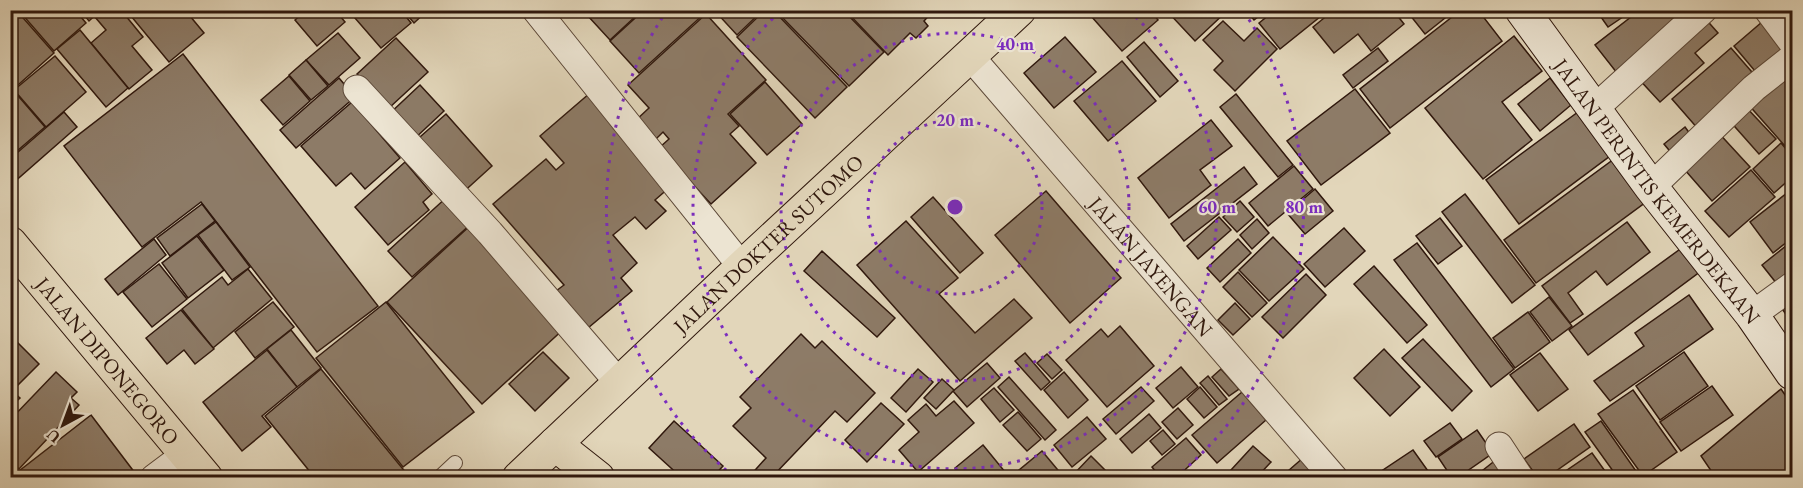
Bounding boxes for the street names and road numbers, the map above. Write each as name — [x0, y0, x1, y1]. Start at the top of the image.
street label: JALAN PERINTIS KEMERDEKAAN — [1547, 51, 1767, 329]
street label: JALAN DOKTER SUTOMO — [666, 148, 869, 340]
street label: JALAN JAYENGAN — [1082, 189, 1219, 342]
street label: JALAN DIPONEGORO — [29, 269, 186, 450]

